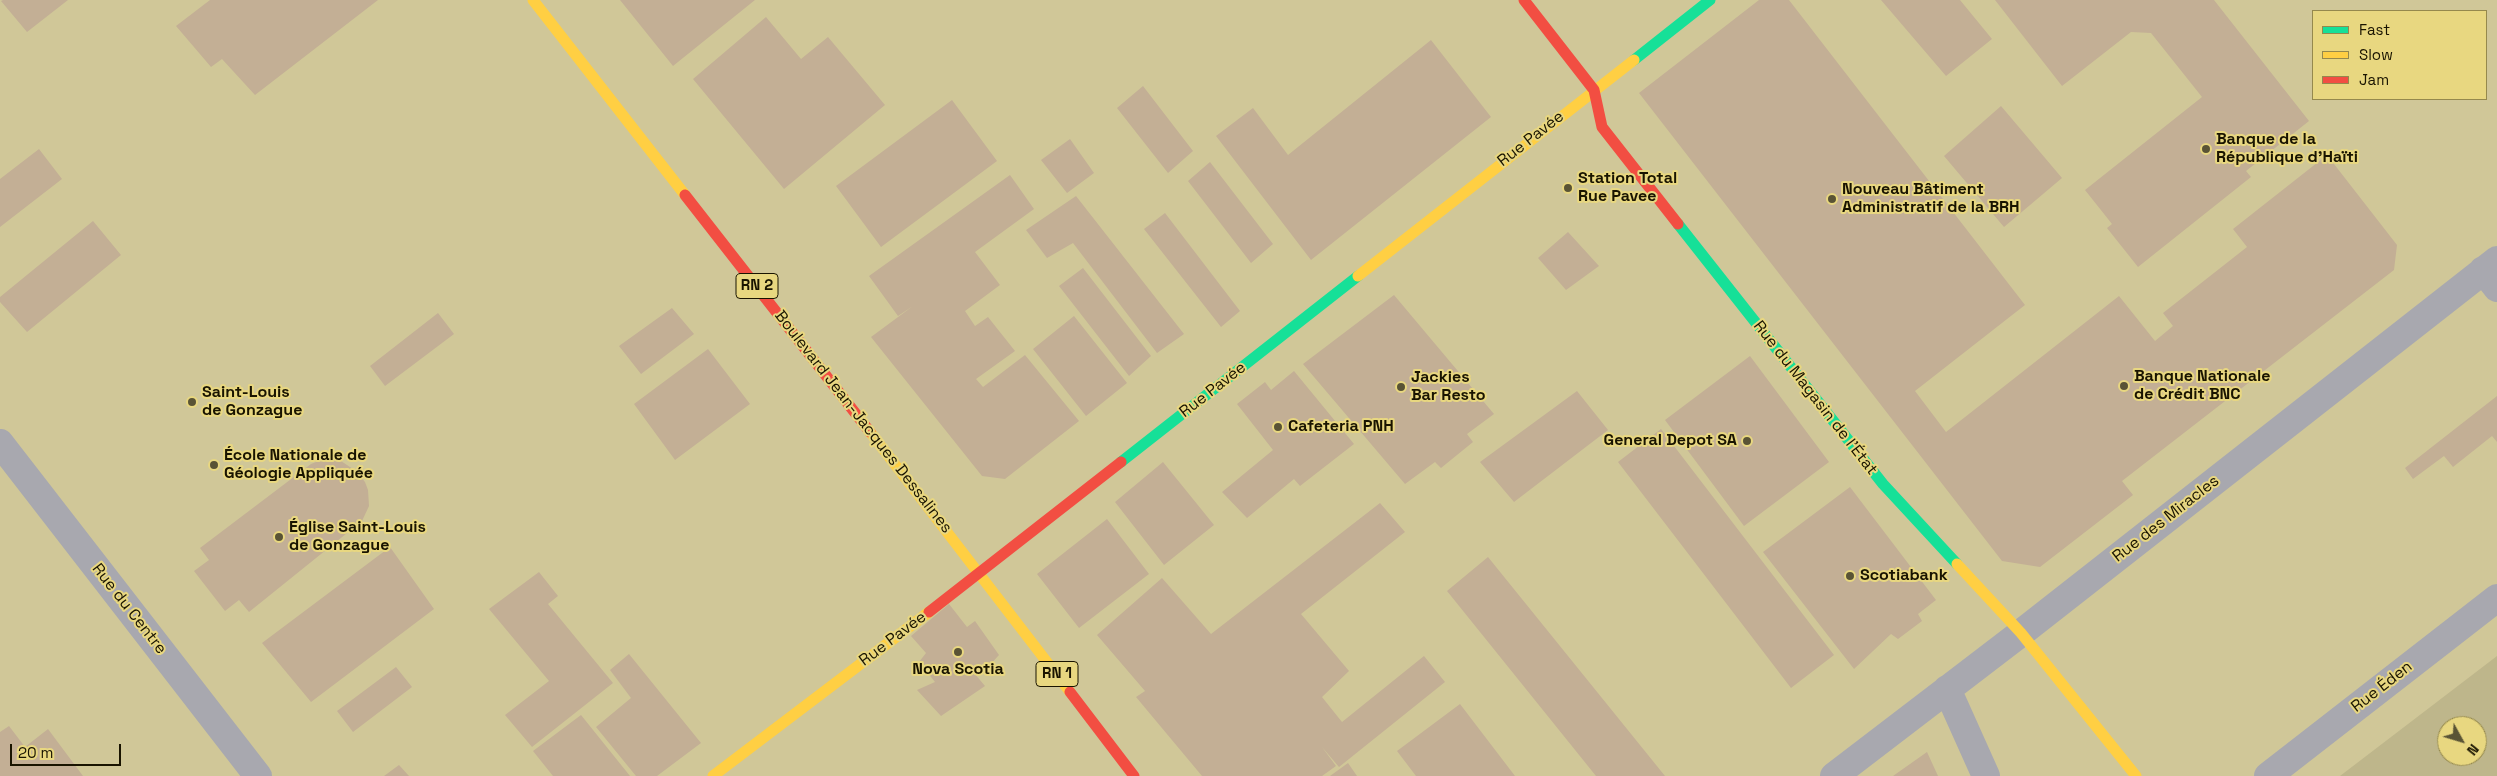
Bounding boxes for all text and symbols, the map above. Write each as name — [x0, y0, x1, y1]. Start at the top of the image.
legend — [2312, 10, 2487, 100]
text: Fast — [2359, 20, 2390, 39]
text: Slow — [2359, 45, 2393, 64]
text: Jam — [2359, 70, 2389, 89]
street label: Rue Pavée — [1494, 107, 1568, 171]
place label: Banque de la République d'Haïti — [2216, 130, 2358, 168]
marker: Banque de la République d'Haïti — [2200, 143, 2212, 155]
place label: Station Total Rue Pavee — [1578, 169, 1677, 207]
place label: Nouveau Bâtiment Administratif de la BRH — [1842, 180, 2020, 218]
marker: Station Total Rue Pavee — [1562, 182, 1574, 194]
marker: Nouveau Bâtiment Administratif de la BRH — [1826, 193, 1838, 205]
road number: RN 2 — [736, 274, 778, 298]
street label: Boulevard Jean-Jacques Dessalines — [770, 307, 956, 537]
street label: Rue du Magasin de l'État — [1749, 317, 1881, 479]
street label: Rue Pavée — [1176, 358, 1250, 422]
place label: Banque Nationale de Crédit BNC — [2134, 367, 2270, 405]
place label: Jackies Bar Resto — [1411, 368, 1486, 406]
marker: Banque Nationale de Crédit BNC — [2118, 380, 2130, 392]
marker: Jackies Bar Resto — [1395, 381, 1407, 393]
place label: Saint-Louis de Gonzague — [202, 383, 302, 421]
marker: Saint-Louis de Gonzague — [186, 396, 198, 408]
place label: Cafeteria PNH — [1288, 417, 1394, 437]
marker: Cafeteria PNH — [1272, 421, 1284, 433]
place label: General Depot SA — [1604, 431, 1737, 451]
marker: General Depot SA — [1741, 435, 1753, 447]
place label: École Nationale de Géologie Appliquée — [224, 446, 373, 484]
marker: École Nationale de Géologie Appliquée — [208, 459, 220, 471]
street label: Rue des Miracles — [2109, 472, 2223, 566]
place label: Église Saint-Louis de Gonzague — [289, 518, 426, 556]
marker: Église Saint-Louis de Gonzague — [273, 531, 285, 543]
street label: Rue du Centre — [88, 560, 170, 658]
place label: Scotiabank — [1860, 566, 1948, 586]
marker: Scotiabank — [1844, 570, 1856, 582]
street label: Rue Pavée — [856, 608, 930, 670]
marker: Nova Scotia — [952, 646, 964, 658]
street label: Rue Éden — [2348, 657, 2416, 717]
place label: Nova Scotia — [912, 660, 1004, 680]
road number: RN 1 — [1036, 662, 1078, 686]
north arrow — [2437, 716, 2487, 766]
scale bar — [12, 734, 124, 766]
text: N — [2463, 740, 2483, 759]
text: 20 m — [18, 743, 53, 762]

